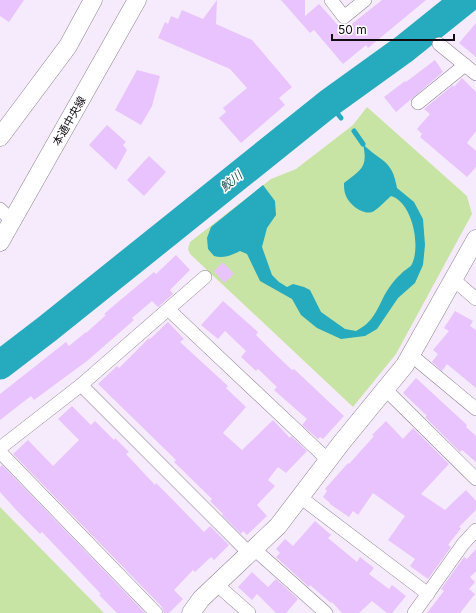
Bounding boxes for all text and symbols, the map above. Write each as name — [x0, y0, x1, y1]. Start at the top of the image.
scale bar — [332, 16, 454, 42]
text: 50 m — [338, 22, 367, 37]
street label: 本通中央線 — [49, 94, 89, 148]
water label: 鮫川 — [217, 166, 247, 194]

